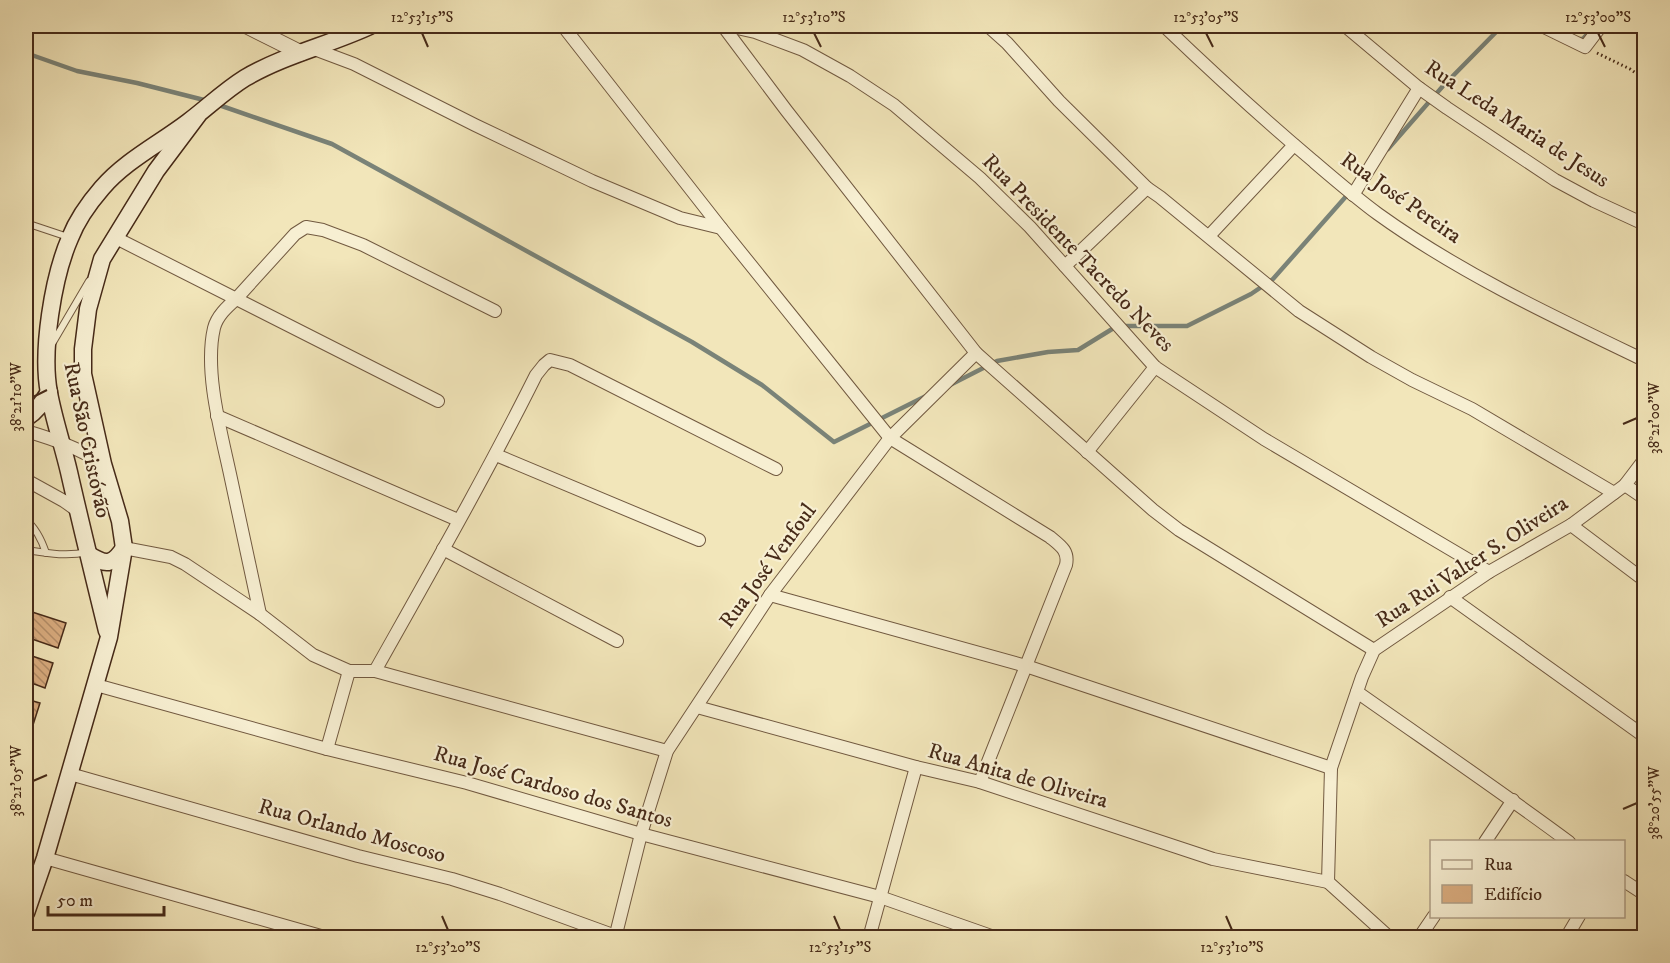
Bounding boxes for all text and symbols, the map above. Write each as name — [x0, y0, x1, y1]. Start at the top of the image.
text: 12°53'15"S — [391, 8, 454, 27]
text: 12°53'10"S — [782, 8, 846, 27]
text: 12°53'05"S — [1173, 8, 1239, 27]
text: 12°53'00"S — [1565, 8, 1631, 27]
street label: Rua Leda Maria de Jesus — [1420, 54, 1614, 194]
street label: Rua José Pereira — [1335, 146, 1467, 250]
street label: Rua Presidente Tacredo Neves — [976, 148, 1180, 358]
street label: Rua São Cristóvão — [57, 360, 117, 520]
text: 38°21'10"W — [7, 362, 26, 432]
text: 38°21'00"W — [1645, 382, 1664, 454]
street label: Rua Rui Valter S. Oliveira — [1371, 489, 1574, 634]
street label: Rua José Venfoul — [714, 498, 823, 634]
street label: Rua Anita de Oliveira — [925, 737, 1112, 815]
street label: Rua José Cardoso dos Santos — [430, 740, 676, 834]
text: 38°21'05"W — [7, 745, 26, 817]
text: 38°20'55"W — [1645, 766, 1664, 840]
street label: Rua Orlando Moscoso — [255, 793, 449, 869]
legend — [1430, 840, 1625, 918]
text: Rua — [1484, 854, 1513, 876]
scale bar — [48, 879, 164, 917]
text: Edifício — [1484, 884, 1542, 906]
text: 50 m — [57, 890, 93, 912]
text: 12°53'20"S — [415, 938, 481, 957]
text: 12°53'15"S — [809, 938, 872, 957]
text: 12°53'10"S — [1200, 938, 1264, 957]

